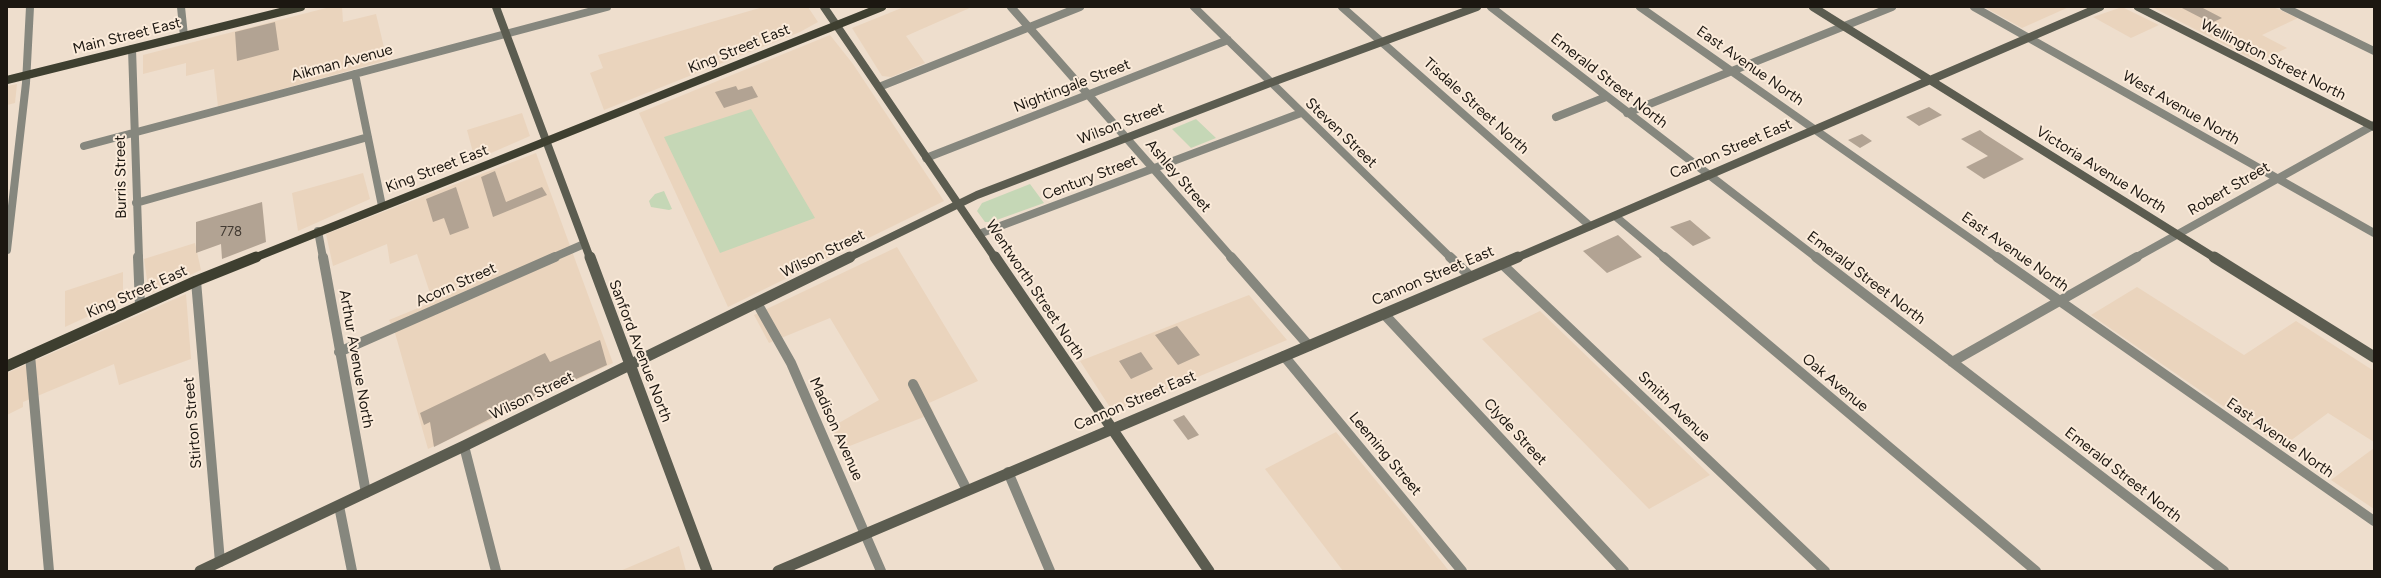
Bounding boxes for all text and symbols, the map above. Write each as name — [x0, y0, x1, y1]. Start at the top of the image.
street label: Main Street East — [71, 14, 183, 58]
street label: Wellington Street North — [2197, 15, 2349, 105]
street label: King Street East — [685, 20, 793, 78]
street label: East Avenue North — [1693, 22, 1807, 110]
street label: Emerald Street North — [1547, 30, 1671, 132]
street label: Aikman Avenue — [289, 41, 395, 85]
street label: Tisdale Street North — [1420, 54, 1532, 158]
street label: Nightingale Street — [1011, 55, 1133, 117]
street label: West Avenue North — [2119, 67, 2243, 149]
street label: Steven Street — [1301, 94, 1381, 172]
street label: Wilson Street — [1075, 99, 1167, 149]
street label: Cannon Street East — [1667, 115, 1795, 183]
street label: Victoria Avenue North — [2033, 123, 2169, 217]
street label: Burris Street — [111, 135, 131, 219]
street label: Ashley Street — [1142, 136, 1214, 216]
street label: King Street East — [383, 141, 491, 197]
street label: Century Street — [1040, 152, 1140, 204]
street label: Robert Street — [2185, 158, 2273, 220]
street label: East Avenue North — [1958, 208, 2072, 296]
street label: Wentworth Street North — [982, 217, 1088, 363]
house number: 778 — [220, 224, 242, 240]
street label: Wilson Street — [778, 226, 868, 282]
street label: Emerald Street North — [1803, 228, 1929, 328]
street label: Cannon Street East — [1369, 242, 1497, 310]
street label: Acorn Street — [413, 259, 499, 311]
street label: King Street East — [84, 262, 190, 322]
street label: Sanford Avenue North — [605, 277, 675, 425]
street label: Arthur Avenue North — [335, 288, 377, 430]
street label: Oak Avenue — [1798, 350, 1872, 416]
street label: Cannon Street East — [1071, 367, 1199, 435]
street label: Wilson Street — [487, 368, 577, 424]
street label: Smith Avenue — [1634, 368, 1714, 446]
street label: Madison Avenue — [805, 375, 867, 483]
street label: Stirton Street — [180, 376, 206, 470]
street label: East Avenue North — [2223, 394, 2337, 482]
street label: Clyde Street — [1480, 395, 1550, 469]
street label: Leeming Street — [1345, 409, 1425, 499]
street label: Emerald Street North — [2061, 424, 2185, 526]

